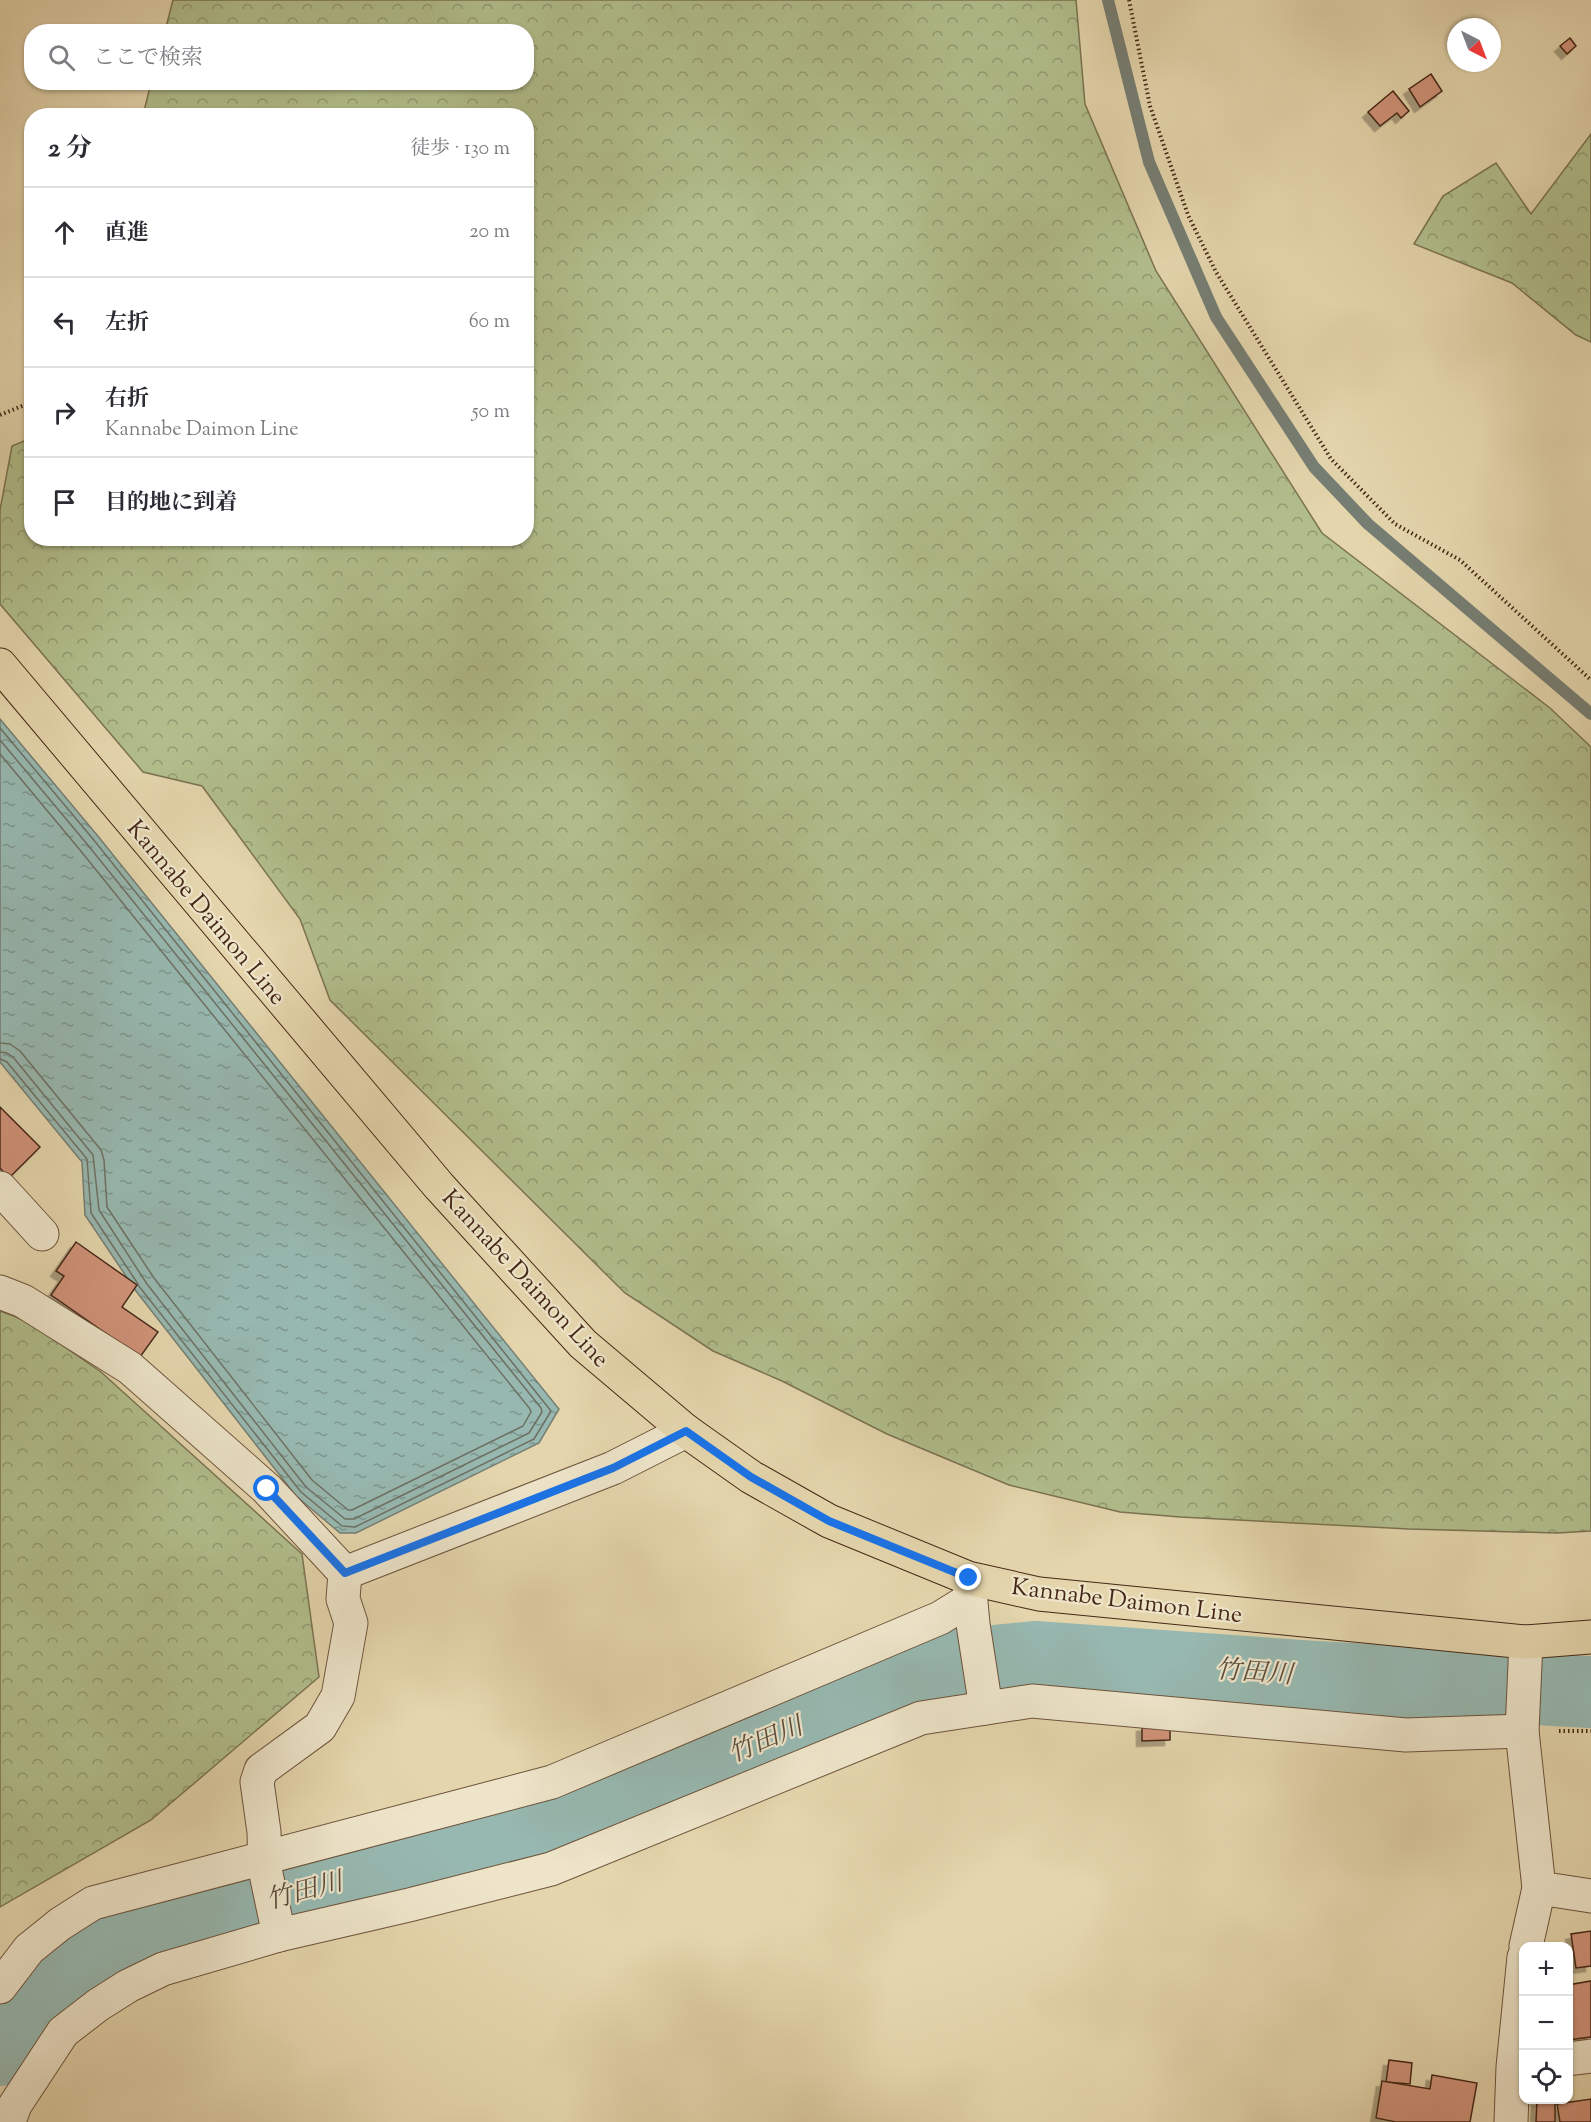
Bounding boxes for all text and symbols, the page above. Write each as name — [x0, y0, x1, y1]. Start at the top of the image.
north arrow — [1447, 18, 1501, 72]
search box — [24, 24, 534, 90]
icon: search — [45, 41, 78, 74]
text: ここで検索 — [93, 43, 203, 75]
text: 2 分 — [48, 131, 92, 168]
text: 徒歩 · 130 m — [410, 135, 510, 164]
icon: ahead — [48, 216, 81, 249]
text: 直進 — [105, 218, 149, 250]
text: 20 m — [469, 218, 510, 247]
icon: left — [48, 306, 81, 339]
text: 左折 — [105, 308, 149, 340]
text: 60 m — [469, 308, 510, 337]
text: 右折 — [105, 384, 149, 416]
icon: right — [48, 396, 81, 429]
text: 50 m — [472, 398, 510, 427]
text: Kannabe Daimon Line — [105, 416, 299, 445]
icon: arrive — [48, 486, 81, 519]
text: 目的地に到着 — [105, 488, 237, 520]
street label: Kannabe Daimon Line — [118, 813, 293, 1013]
street label: Kannabe Daimon Line — [433, 1183, 616, 1376]
route start — [253, 1475, 279, 1501]
route end — [955, 1564, 981, 1590]
street label: Kannabe Daimon Line — [1009, 1571, 1244, 1633]
water label: 竹田川 — [1214, 1652, 1297, 1695]
water label: 竹田川 — [723, 1708, 812, 1774]
water label: 竹田川 — [262, 1864, 350, 1920]
map controls — [1519, 1942, 1573, 2104]
button: + — [1519, 1942, 1573, 1996]
button: − — [1519, 1996, 1573, 2050]
button: locate — [1519, 2050, 1573, 2104]

